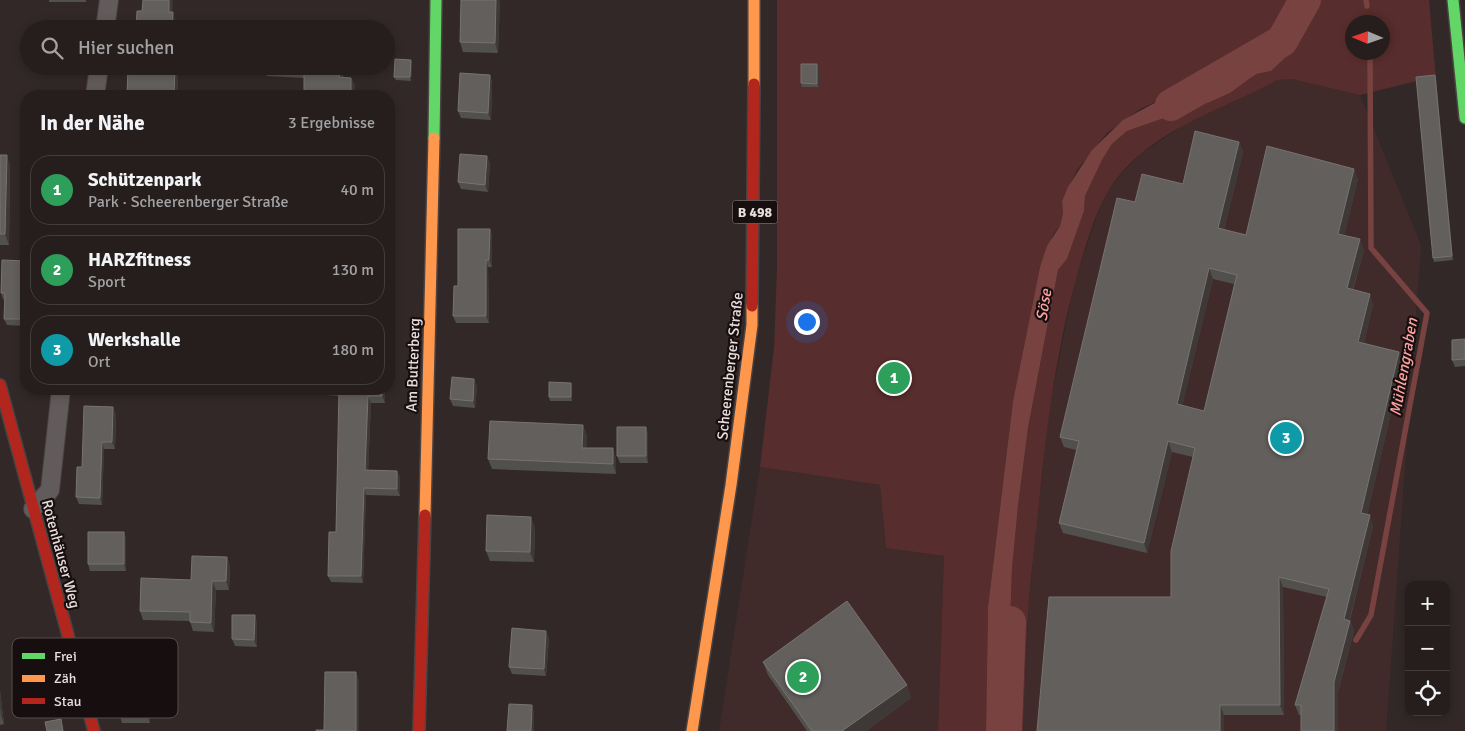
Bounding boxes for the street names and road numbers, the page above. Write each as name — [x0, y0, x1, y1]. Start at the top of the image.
road number: B 498 — [732, 200, 778, 223]
street label: Scheerenberger Straße — [713, 291, 747, 441]
street label: Am Butterberg — [402, 318, 424, 412]
street label: Rotenhäuser Weg — [38, 498, 84, 610]

